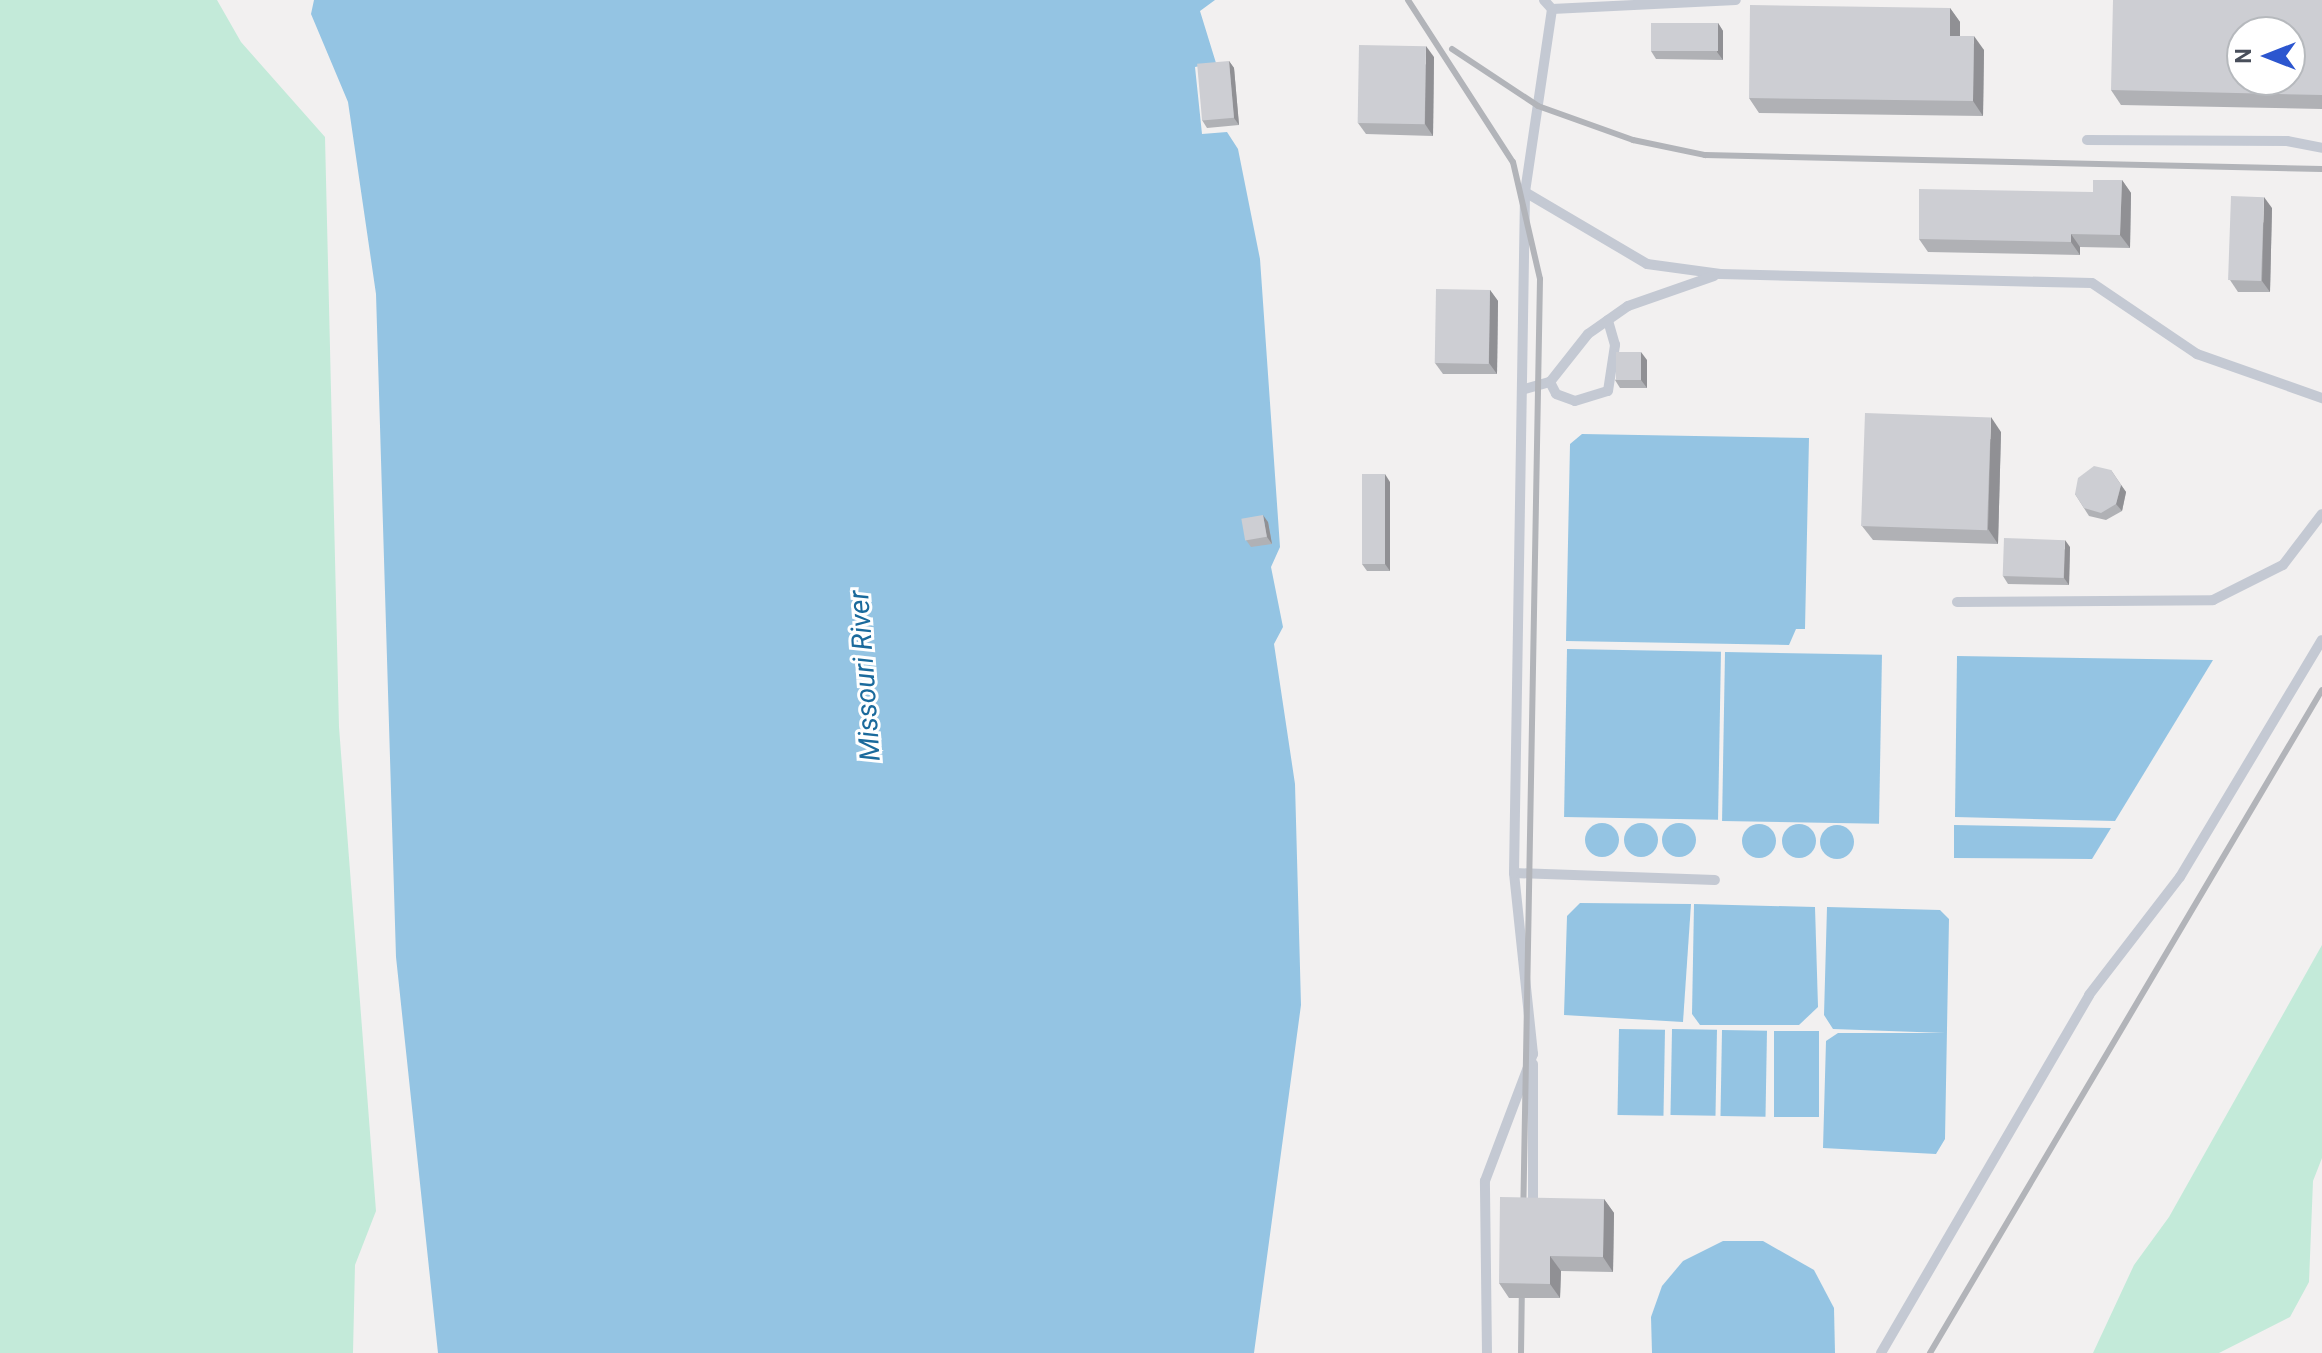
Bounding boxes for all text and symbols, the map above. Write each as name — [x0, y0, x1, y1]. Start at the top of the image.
north arrow — [2226, 16, 2306, 96]
text: N — [2231, 48, 2256, 64]
water label: Missouri River — [842, 589, 888, 763]

